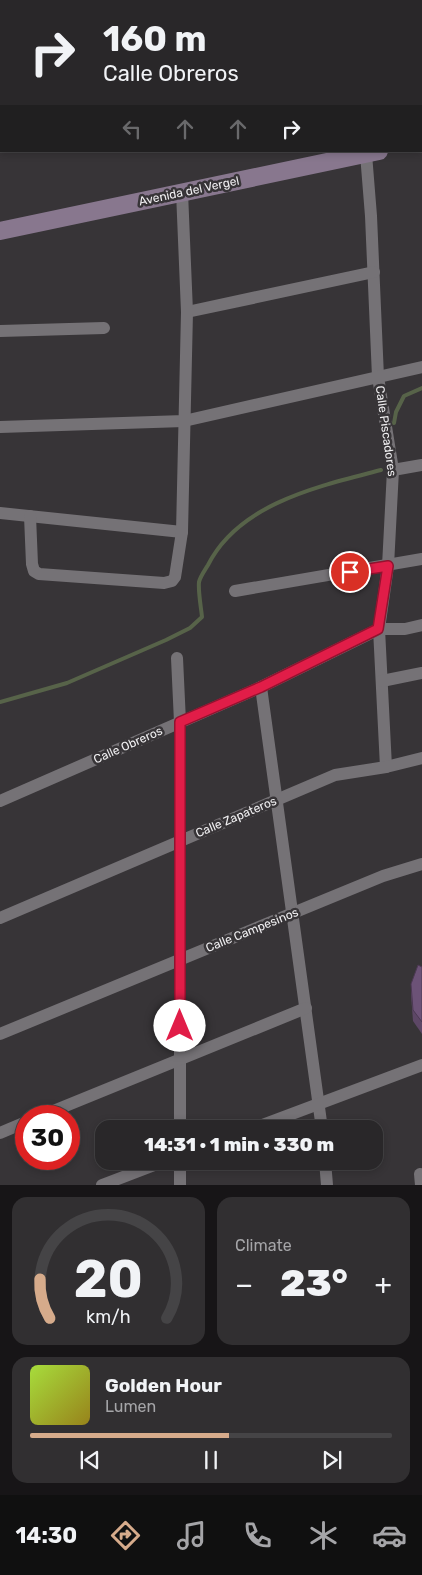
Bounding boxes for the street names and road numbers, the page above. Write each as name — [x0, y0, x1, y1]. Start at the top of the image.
street label: Avenida del Vergel — [138, 174, 241, 208]
street label: Calle Piscadores — [373, 385, 399, 477]
street label: Calle Obreros — [91, 724, 165, 766]
street label: Calle Zapateros — [193, 794, 279, 840]
street label: Calle Campesinos — [204, 905, 300, 955]

